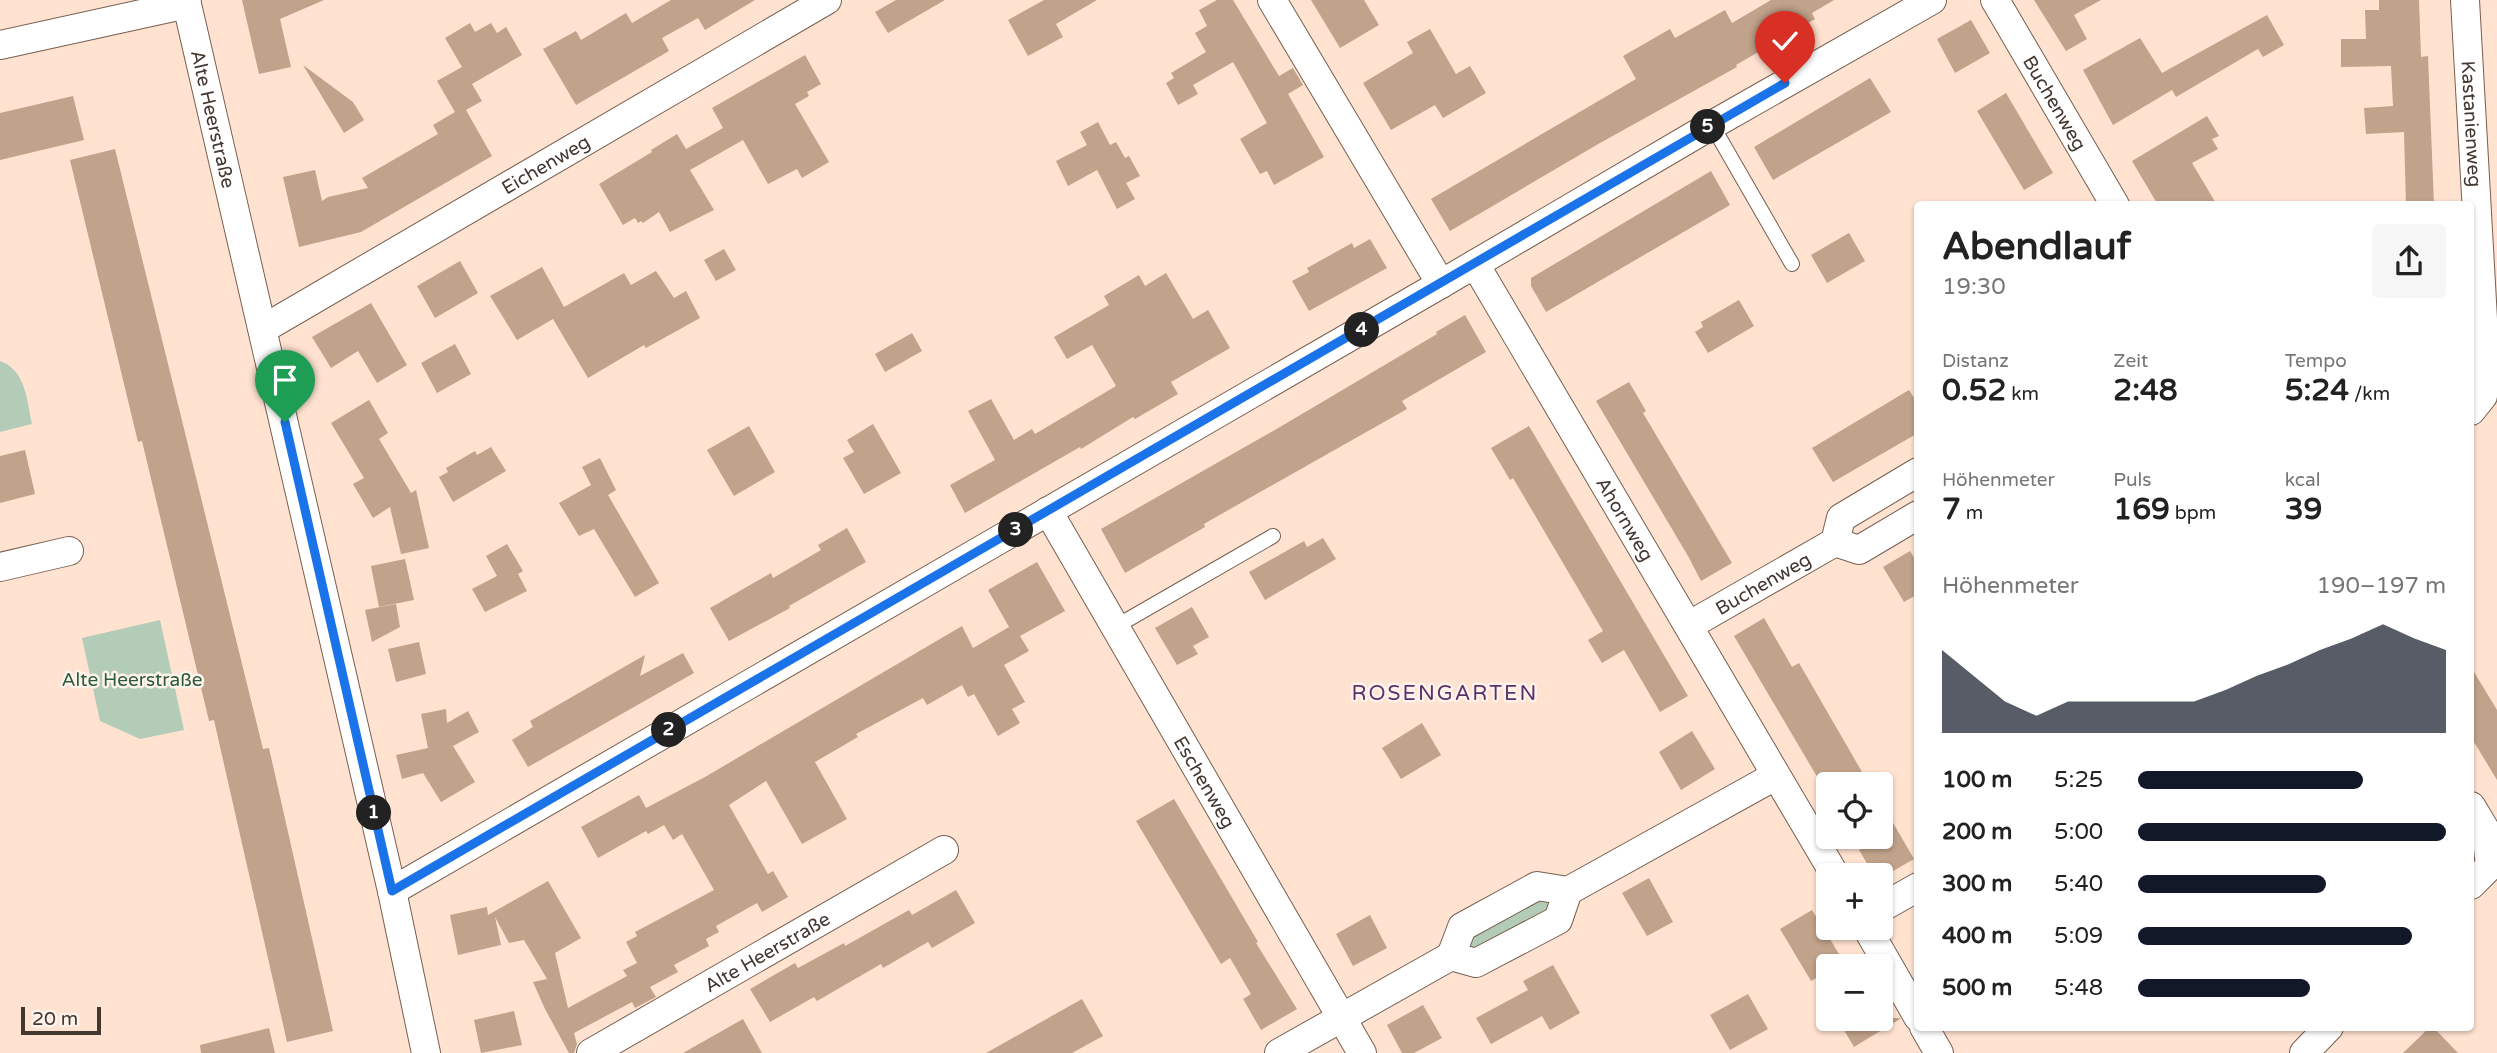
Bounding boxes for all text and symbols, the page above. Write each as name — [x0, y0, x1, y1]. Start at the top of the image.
pin — [1755, 11, 1815, 83]
icon: check — [1766, 22, 1804, 60]
street label: Alte Heerstraße — [186, 48, 239, 190]
street label: Buchenweg — [2018, 52, 2091, 155]
street label: Kastanienweg — [2456, 60, 2486, 188]
pin: 5 — [1690, 110, 1726, 144]
text: 5 — [1702, 115, 1713, 137]
street label: Eichenweg — [498, 131, 594, 199]
text: Abendlauf — [1942, 224, 2131, 270]
button: share — [2372, 224, 2446, 298]
text: 19:30 — [1942, 273, 2006, 301]
pin: 4 — [1344, 312, 1380, 348]
text: 4 — [1356, 318, 1367, 340]
pin — [255, 350, 315, 422]
text: Distanz — [1942, 350, 2009, 372]
text: Zeit — [2113, 350, 2148, 372]
text: Tempo — [2285, 350, 2347, 372]
icon: arrive — [266, 361, 304, 399]
text: 0.52 — [1942, 372, 2006, 409]
text: 2:48 — [2113, 372, 2178, 409]
text: 5:24 — [2285, 372, 2349, 409]
text: km — [2006, 383, 2039, 405]
text: /km — [2349, 383, 2390, 405]
text: Höhenmeter — [1942, 469, 2055, 491]
text: Puls — [2113, 469, 2151, 491]
text: kcal — [2285, 469, 2320, 491]
street label: Ahornweg — [1591, 474, 1658, 565]
text: 7 — [1942, 491, 1961, 528]
text: 169 — [2113, 491, 2170, 528]
text: 39 — [2285, 491, 2322, 528]
text: m — [1961, 502, 1983, 524]
text: bpm — [2170, 502, 2216, 524]
pin: 3 — [998, 512, 1034, 548]
text: 3 — [1010, 518, 1021, 540]
street label: Buchenweg — [1712, 548, 1815, 620]
text: Höhenmeter — [1942, 572, 2079, 600]
text: 190–197 m — [2317, 572, 2446, 600]
park label: Alte Heerstraße — [61, 669, 203, 691]
district label: ROSENGARTEN — [1352, 681, 1538, 706]
pin: 2 — [652, 712, 686, 748]
text: 2 — [663, 718, 674, 740]
street label: Eschenweg — [1169, 732, 1239, 832]
text: 100 m — [1942, 766, 2012, 794]
text: 5:25 — [2054, 766, 2103, 794]
map controls — [1816, 772, 1893, 1031]
button: locate — [1816, 772, 1893, 849]
pin: 1 — [356, 796, 392, 830]
text: 1 — [368, 801, 379, 823]
text: 200 m — [1942, 818, 2012, 846]
text: 5:00 — [2054, 818, 2103, 846]
button: + — [1816, 863, 1893, 940]
text: 300 m — [1942, 870, 2012, 898]
text: 5:40 — [2054, 870, 2103, 898]
street label: Alte Heerstraße — [701, 908, 834, 997]
text: 400 m — [1942, 922, 2012, 950]
text: 5:09 — [2054, 922, 2103, 950]
button: − — [1816, 954, 1893, 1031]
text: 500 m — [1942, 974, 2012, 1002]
text: 5:48 — [2054, 974, 2103, 1002]
scale bar — [21, 1004, 102, 1036]
text: 20 m — [32, 1008, 78, 1030]

